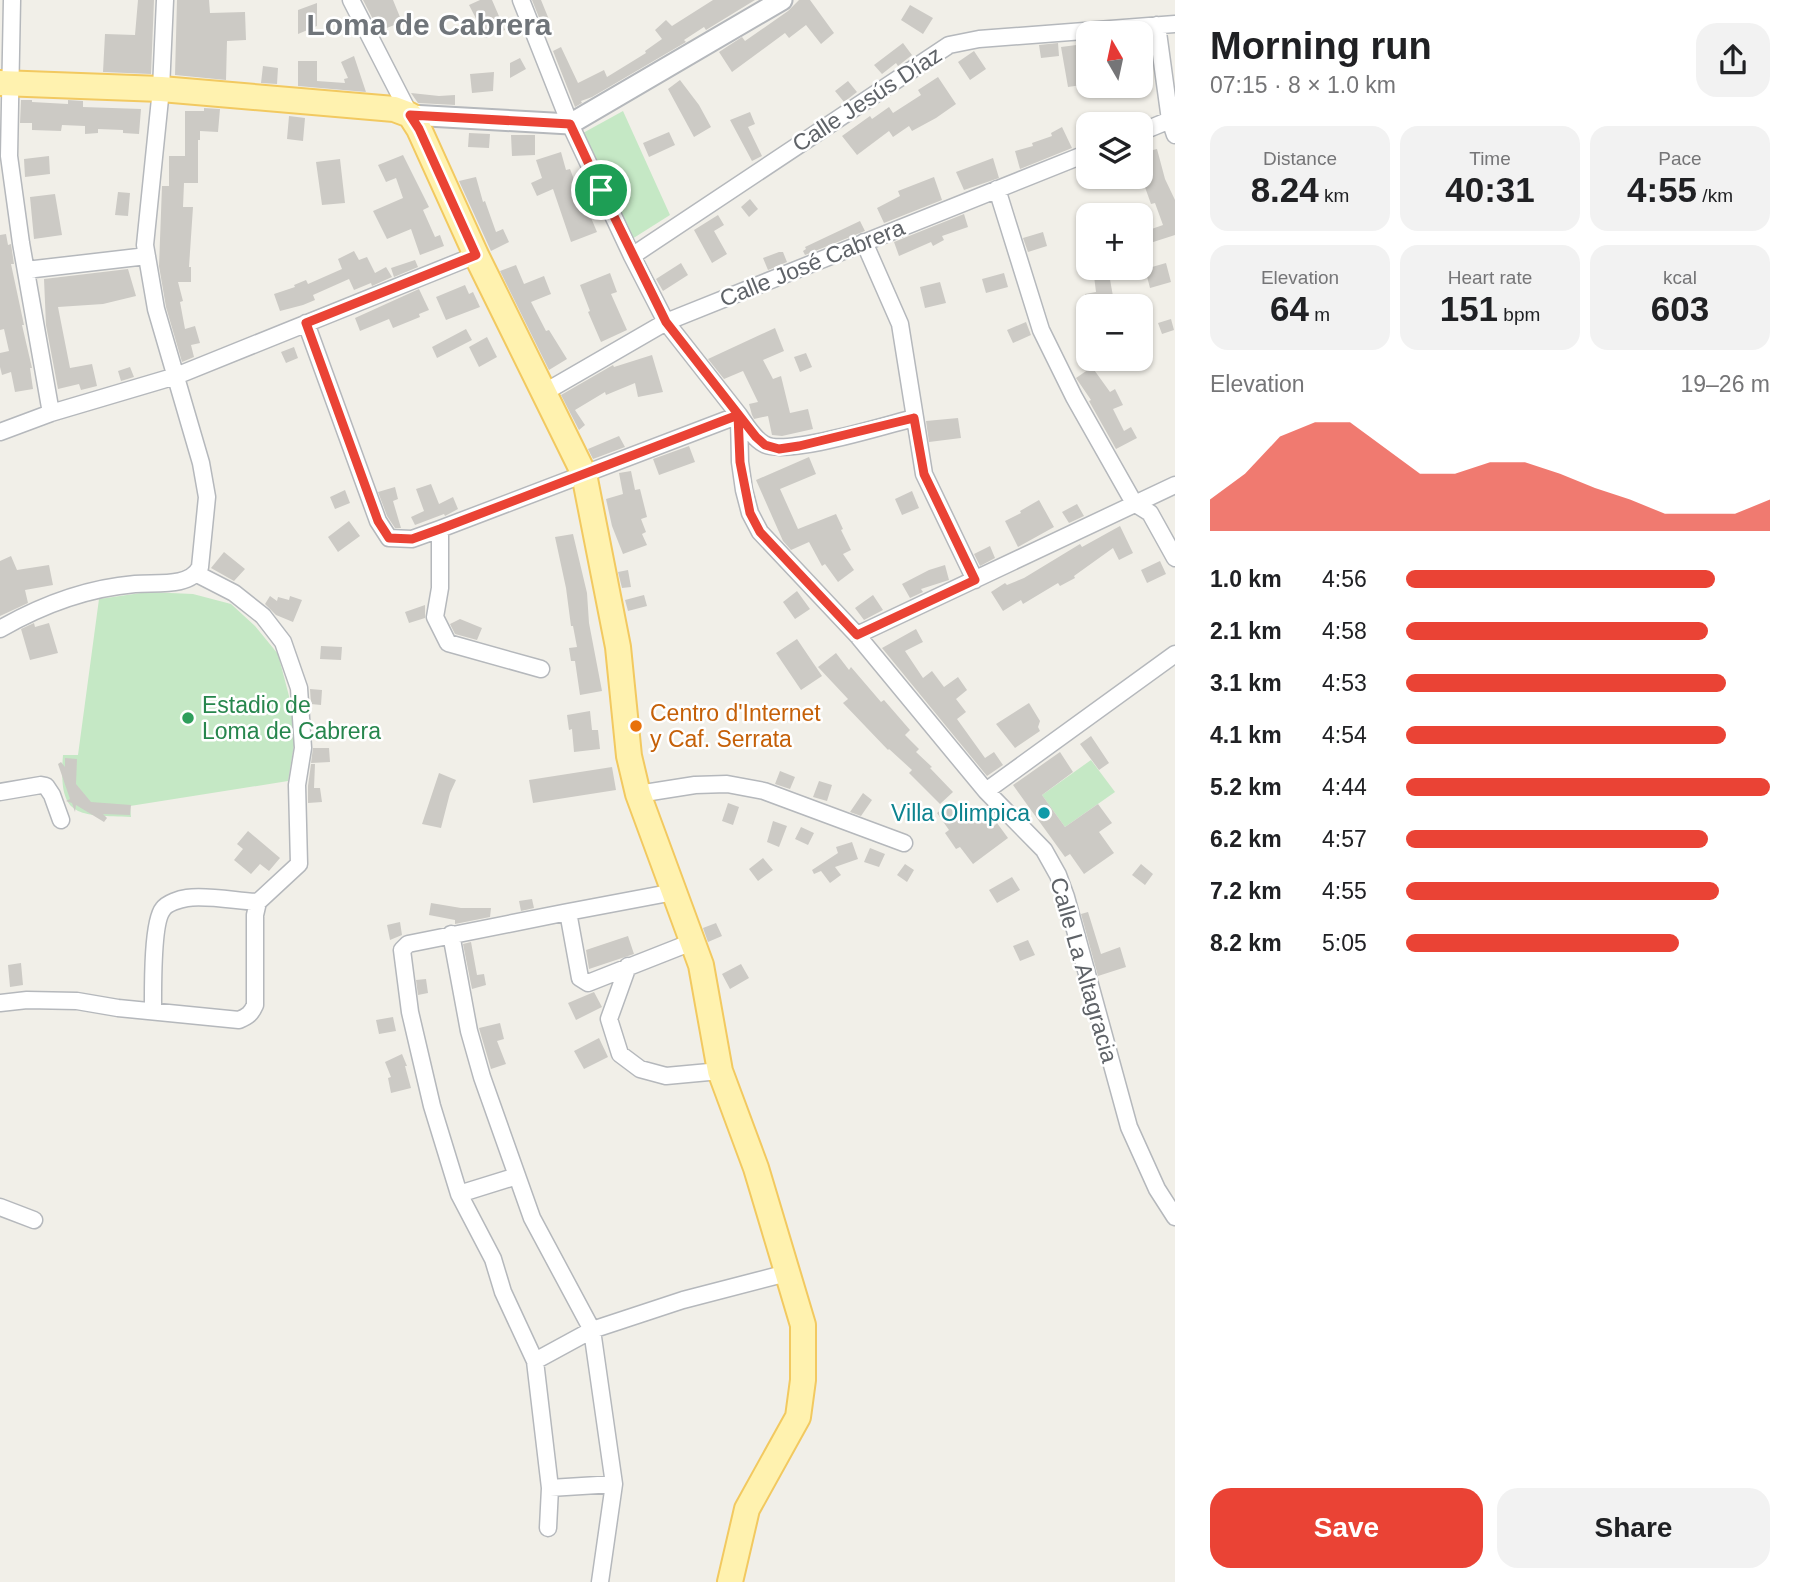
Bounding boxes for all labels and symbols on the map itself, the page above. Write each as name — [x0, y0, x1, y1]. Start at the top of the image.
district label: Loma de Cabrera — [306, 8, 552, 41]
north arrow — [1076, 21, 1153, 98]
street label: Calle Jesús Díaz — [788, 41, 946, 157]
pin — [571, 160, 631, 220]
street label: Calle José Cabrera — [716, 214, 908, 312]
place label: Estadio de Loma de Cabrera — [202, 692, 381, 744]
place label: Centro d'Internet y Caf. Serrata — [650, 700, 821, 752]
marker: Estadio de Loma de Cabrera — [180, 710, 196, 726]
marker: Centro d'Internet y Caf. Serrata — [628, 718, 644, 734]
place label: Villa Olimpica — [891, 800, 1030, 826]
marker: Villa Olimpica — [1036, 805, 1052, 821]
street label: Calle La Altagracia — [1045, 874, 1123, 1066]

